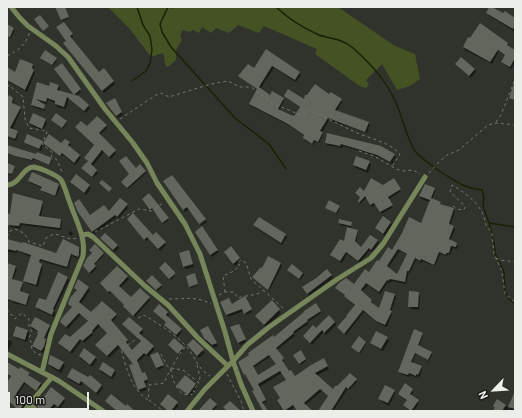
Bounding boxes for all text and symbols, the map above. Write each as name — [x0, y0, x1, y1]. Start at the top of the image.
north arrow — [474, 370, 514, 410]
scale bar — [10, 384, 91, 410]
text: N — [475, 389, 490, 401]
text: 100 m — [15, 392, 45, 406]

